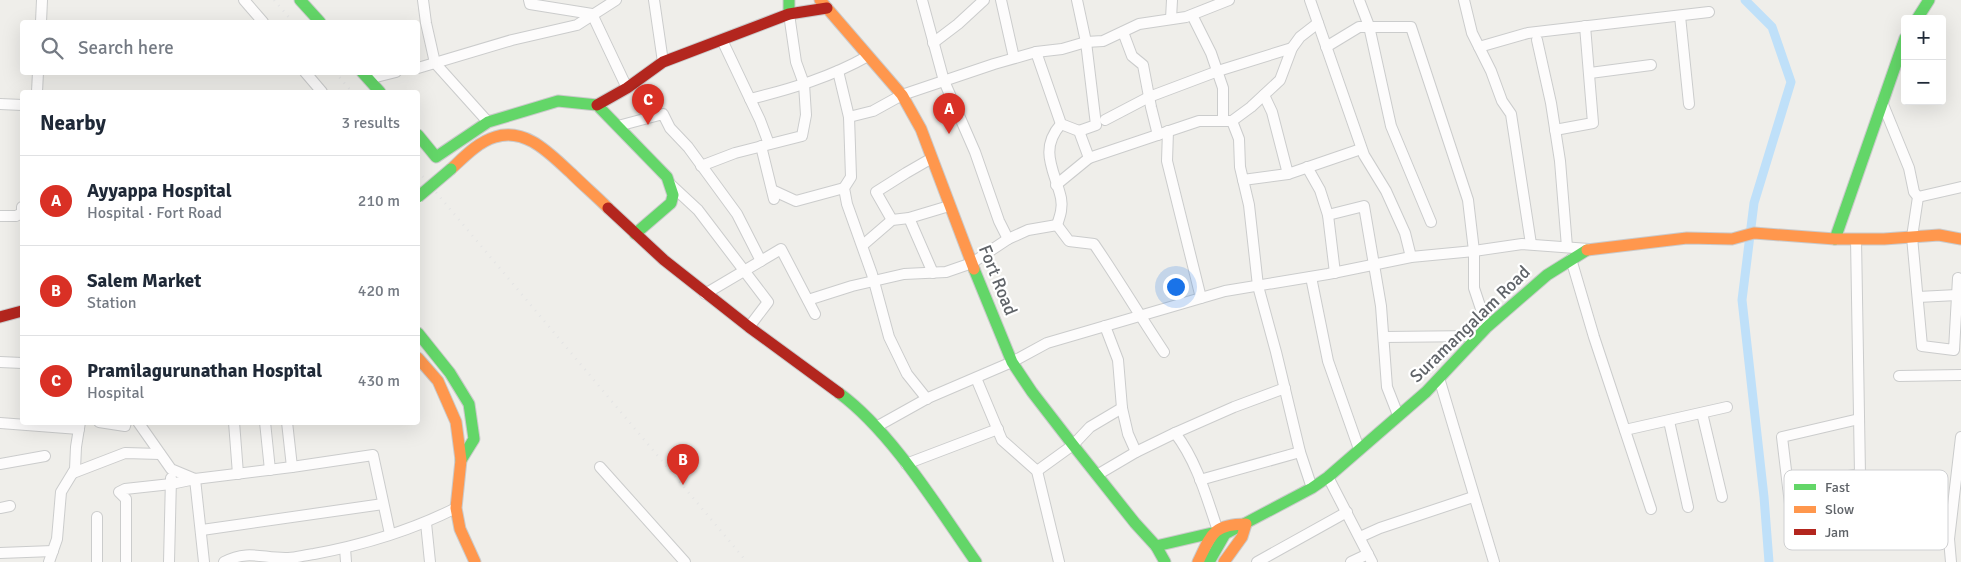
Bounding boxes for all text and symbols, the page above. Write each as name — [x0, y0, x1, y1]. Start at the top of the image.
map controls — [1901, 15, 1946, 105]
button: + — [1901, 15, 1946, 60]
search box — [20, 20, 420, 75]
icon: search — [38, 34, 66, 62]
text: Search here — [78, 36, 174, 60]
button: − — [1901, 60, 1946, 105]
pin: C — [632, 84, 664, 125]
pin: A — [933, 93, 965, 134]
text: Nearby — [40, 110, 106, 136]
text: 3 results — [341, 113, 400, 133]
text: Ayyappa Hospital — [87, 179, 232, 203]
text: A — [51, 191, 61, 211]
text: 210 m — [358, 191, 400, 211]
text: Hospital · Fort Road — [87, 203, 222, 223]
street label: Fort Road — [974, 242, 1022, 318]
street label: Suramangalam Road — [1405, 261, 1535, 387]
text: Salem Market — [87, 269, 201, 293]
your location — [1163, 274, 1189, 300]
text: B — [51, 281, 61, 301]
text: 420 m — [358, 281, 400, 301]
text: Station — [87, 293, 137, 313]
text: Pramilagurunathan Hospital — [87, 359, 322, 383]
text: C — [51, 371, 61, 391]
text: 430 m — [358, 371, 400, 391]
text: Hospital — [87, 383, 144, 403]
pin: B — [667, 444, 699, 485]
legend — [1784, 470, 1948, 550]
text: Fast — [1825, 479, 1850, 496]
text: Slow — [1825, 501, 1854, 518]
text: Jam — [1825, 524, 1849, 541]

